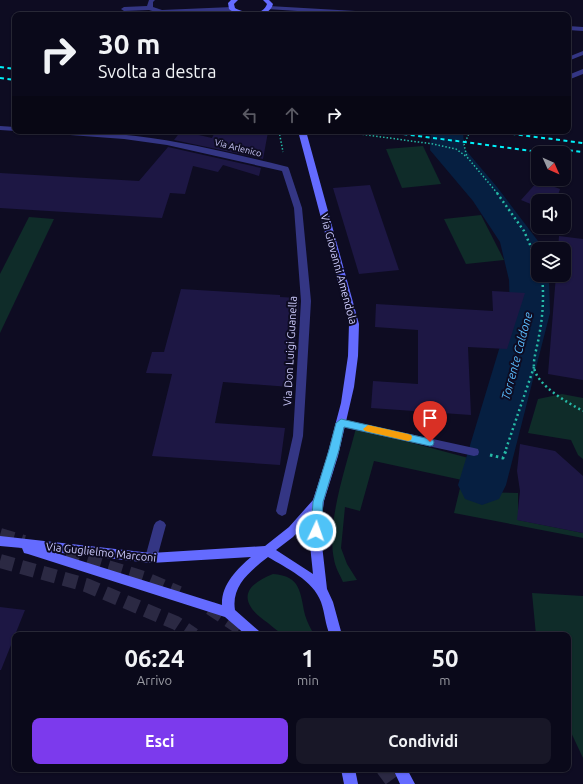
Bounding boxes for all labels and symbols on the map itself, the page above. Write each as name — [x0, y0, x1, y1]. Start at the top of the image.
street label: Via Arlenico — [213, 137, 263, 159]
north arrow — [531, 146, 571, 186]
street label: Via Giovanni Amendola — [318, 213, 360, 325]
street label: Via Don Luigi Guanella — [281, 296, 299, 406]
water label: Torrente Caldone — [499, 311, 534, 401]
pin — [413, 401, 447, 442]
position arrow — [295, 510, 337, 552]
street label: Via Guglielmo Marconi — [45, 540, 157, 564]

